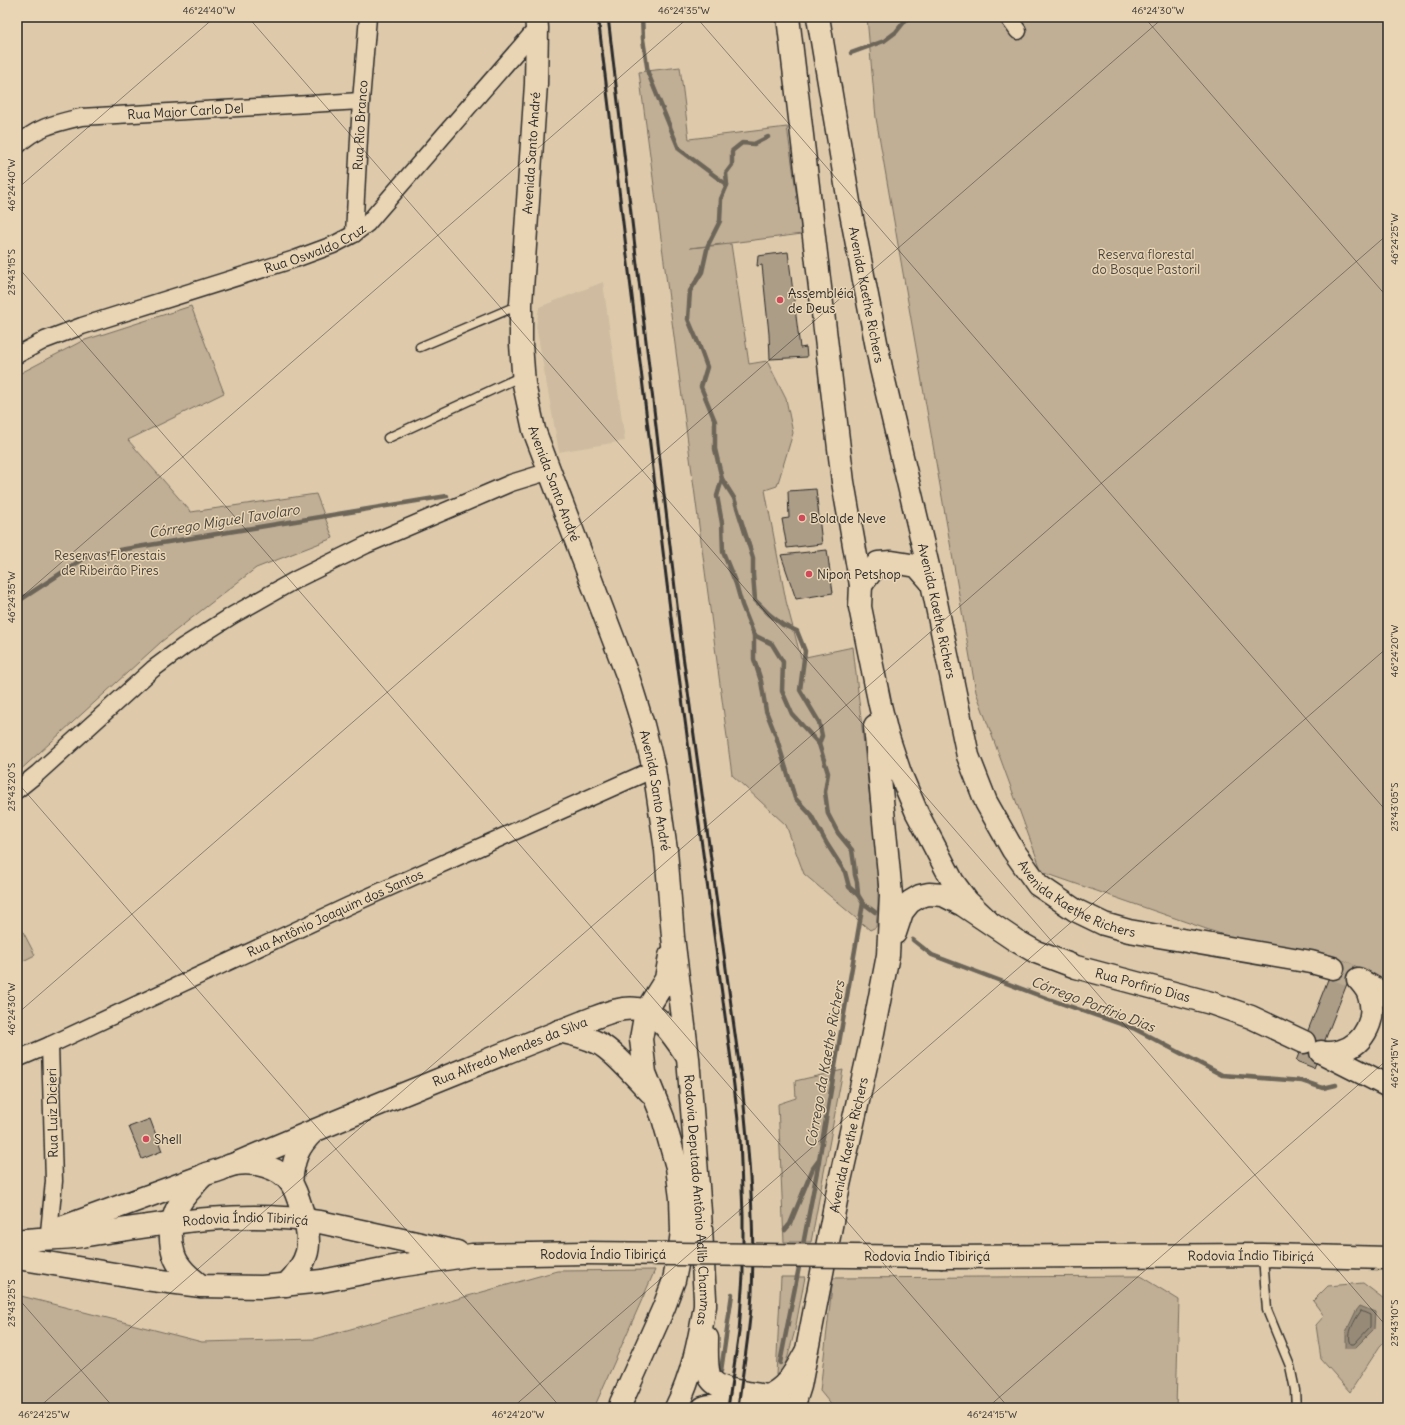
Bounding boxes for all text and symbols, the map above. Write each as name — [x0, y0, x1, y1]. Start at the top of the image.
text: 46°24'40"W — [183, 4, 235, 17]
text: 46°24'35"W — [658, 4, 710, 17]
text: 46°24'30"W — [1132, 4, 1184, 17]
street label: Rua Rio Branco — [349, 79, 372, 171]
street label: Avenida Santo André — [519, 91, 544, 215]
street label: Rua Major Carlo Del — [127, 100, 244, 123]
text: 46°24'40"W — [5, 159, 18, 211]
text: 46°24'25"W — [1388, 213, 1401, 265]
street label: Rua Oswaldo Cruz — [262, 220, 369, 277]
street label: Avenida Kaethe Richers — [845, 225, 888, 364]
park label: Reserva florestal do Bosque Pastoril — [1092, 246, 1200, 278]
text: 23°43'15"S — [5, 248, 18, 295]
place label: Assembléia de Deus — [788, 285, 854, 317]
marker: Assembléia de Deus — [775, 295, 785, 305]
street label: Avenida Santo André — [524, 423, 584, 544]
water label: Córrego Miguel Tavolaro — [147, 500, 302, 542]
place label: Bola de Neve — [810, 510, 886, 527]
marker: Bola de Neve — [797, 513, 807, 523]
street label: Avenida Kaethe Richers — [914, 542, 960, 680]
park label: Reservas Florestais de Ribeirão Pires — [54, 547, 166, 579]
place label: Nipon Petshop — [817, 566, 901, 583]
marker: Nipon Petshop — [804, 569, 814, 579]
text: 46°24'35"W — [5, 571, 18, 623]
text: 46°24'20"W — [1388, 625, 1401, 677]
street label: Avenida Santo André — [636, 728, 674, 852]
text: 23°43'20"S — [5, 762, 18, 811]
text: 23°43'05"S — [1388, 782, 1401, 831]
street label: Avenida Kaethe Richers — [1014, 857, 1137, 941]
street label: Rua Antônio Joaquim dos Santos — [244, 865, 426, 961]
street label: Rua Porfirio Dias — [1093, 964, 1192, 1006]
water label: Córrego Porfírio Dias — [1028, 972, 1159, 1037]
water label: Córrego da Kaethe Richers — [801, 978, 849, 1149]
text: 46°24'30"W — [5, 983, 18, 1035]
street label: Rua Alfredo Mendes da Silva — [430, 1013, 590, 1090]
text: 46°24'15"W — [1388, 1038, 1401, 1088]
street label: Rua Luiz Dicieri — [43, 1068, 62, 1158]
street label: Rodovia Deputado Antônio Adlib Chammas — [680, 1074, 714, 1327]
street label: Avenida Kaethe Richers — [826, 1076, 872, 1214]
place label: Shell — [154, 1131, 182, 1148]
marker: Shell — [141, 1134, 151, 1144]
street label: Rodovia Índio Tibiriçá — [182, 1208, 310, 1230]
street label: Rodovia Índio Tibiriçá — [540, 1245, 666, 1263]
street label: Rodovia Índio Tibiriçá — [1188, 1246, 1314, 1265]
street label: Rodovia Índio Tibiriçá — [864, 1247, 990, 1265]
text: 23°43'25"S — [5, 1279, 18, 1327]
text: 23°43'10"S — [1388, 1299, 1401, 1347]
text: 46°24'25"W — [18, 1408, 70, 1421]
text: 46°24'20"W — [492, 1408, 544, 1421]
text: 46°24'15"W — [967, 1408, 1017, 1421]

